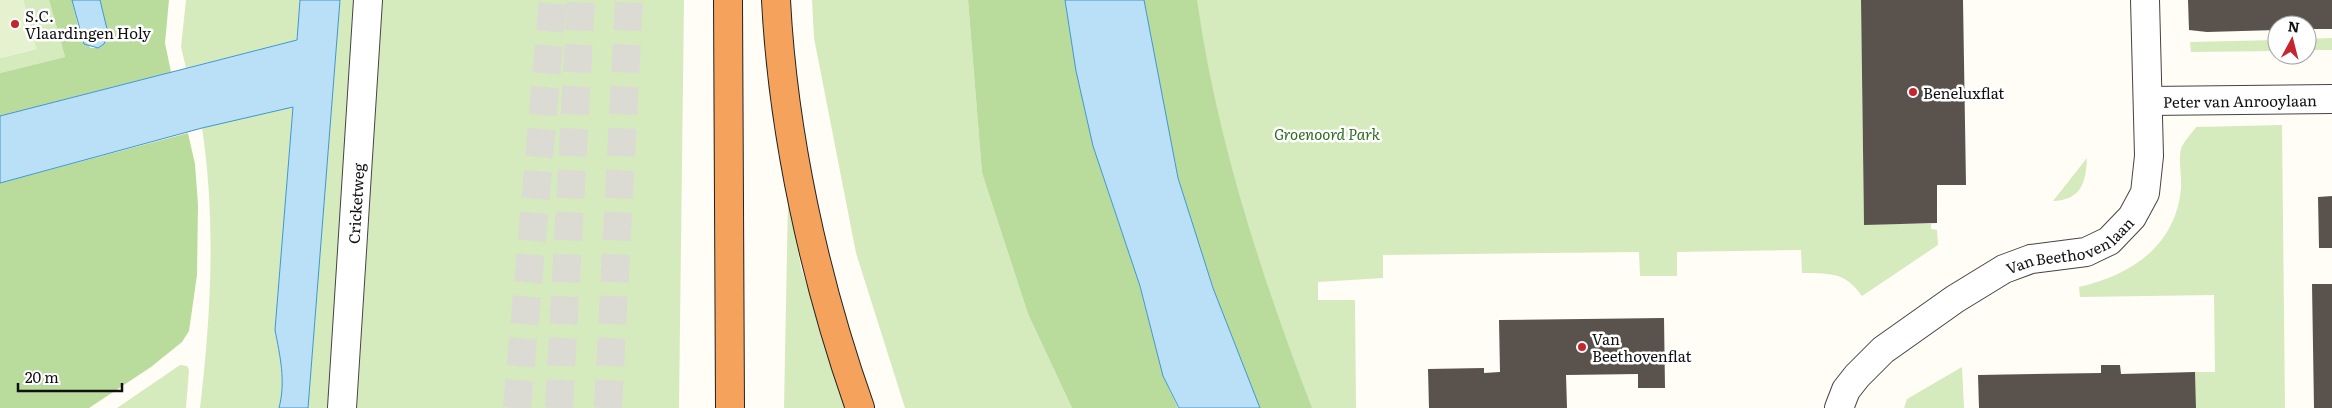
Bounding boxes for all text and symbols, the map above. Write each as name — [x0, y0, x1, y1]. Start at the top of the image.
place label: S.C. Vlaardingen Holy — [25, 4, 151, 44]
north arrow — [2267, 15, 2317, 65]
text: N — [2287, 15, 2301, 37]
marker: S.C. Vlaardingen Holy — [9, 18, 21, 30]
place label: Beneluxflat — [1923, 81, 2004, 104]
marker: Beneluxflat — [1907, 86, 1919, 98]
street label: Peter van Anrooylaan — [2163, 88, 2317, 112]
park label: Groenoord Park — [1274, 122, 1381, 145]
street label: Cricketweg — [341, 162, 369, 245]
street label: Van Beethovenlaan — [2002, 211, 2139, 279]
place label: Van Beethovenflat — [1592, 327, 1691, 367]
marker: Van Beethovenflat — [1576, 341, 1588, 353]
scale bar — [18, 360, 121, 392]
text: 20 m — [25, 365, 59, 388]

